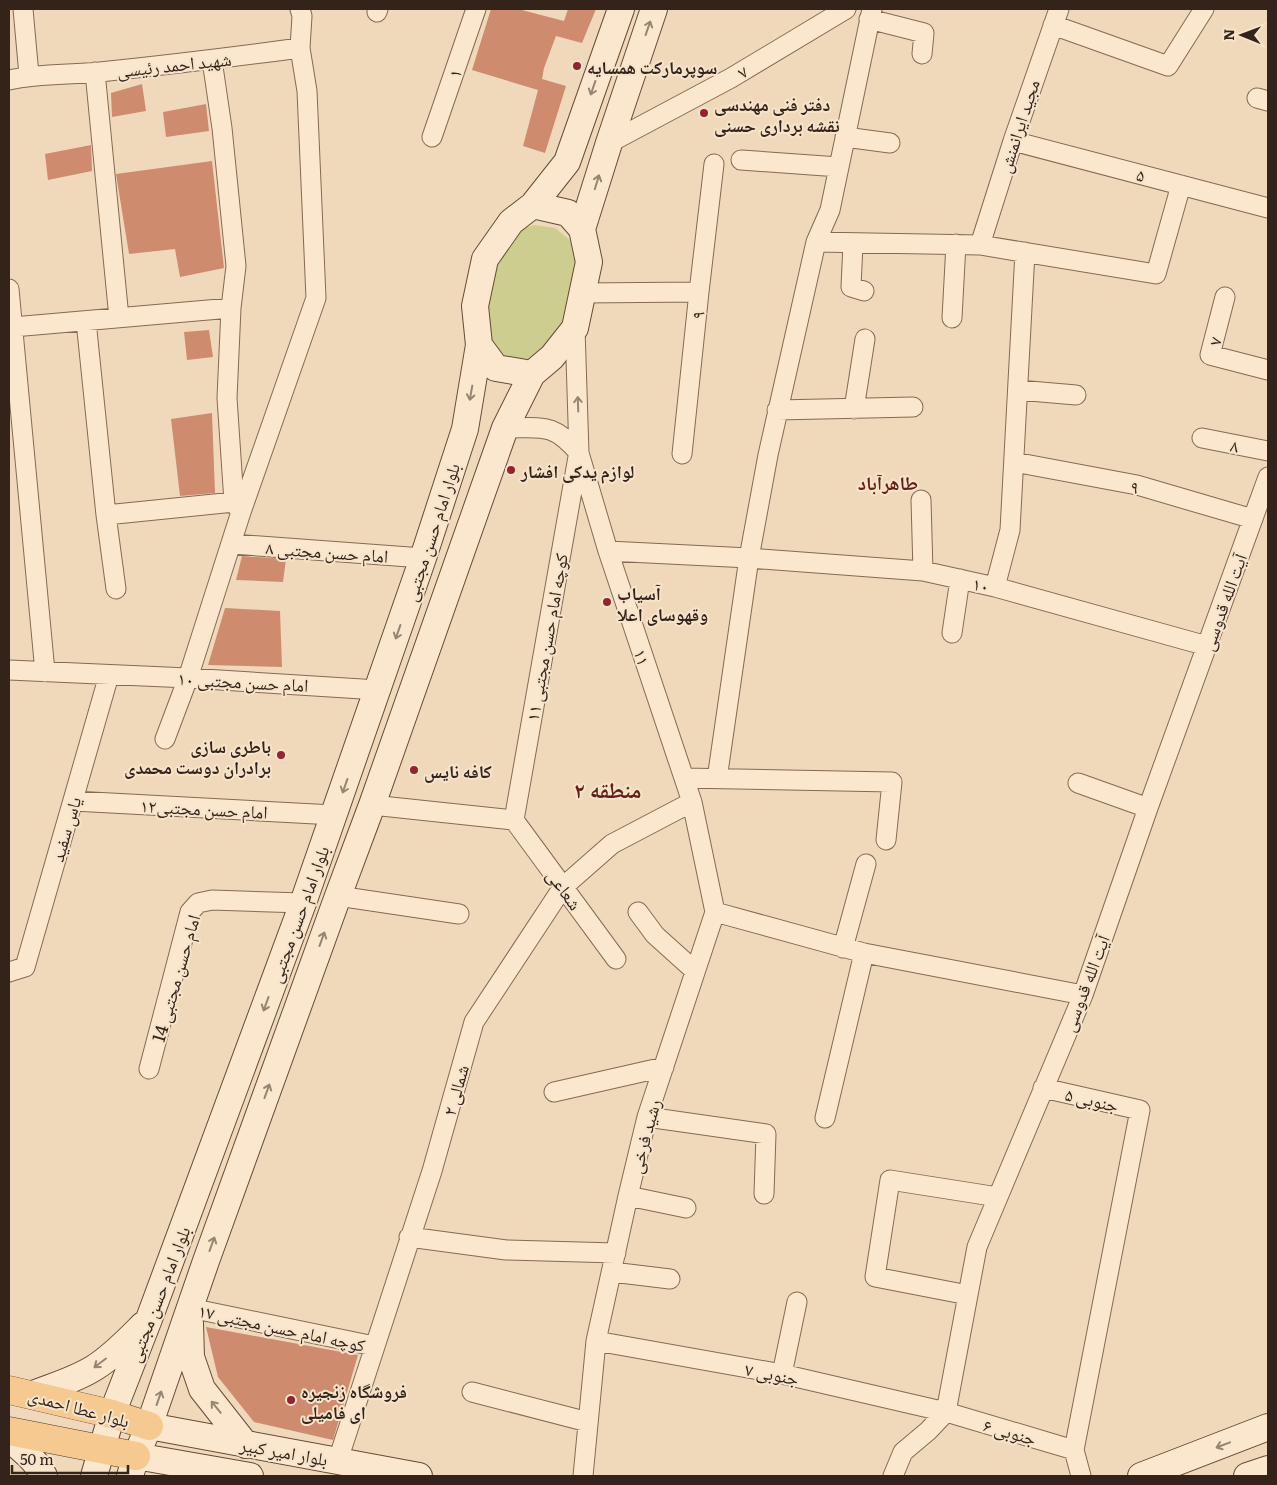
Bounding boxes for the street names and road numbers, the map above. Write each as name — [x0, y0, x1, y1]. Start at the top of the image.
street label: شهید احمد رئیسی — [115, 45, 233, 83]
street label: ۷ — [732, 57, 752, 85]
street label: ۱ — [440, 65, 468, 81]
street label: مجید ایرانمنش — [990, 76, 1046, 176]
street label: ۵ — [1134, 160, 1148, 188]
street label: ۹ — [683, 310, 711, 320]
street label: ۷ — [1200, 334, 1228, 348]
street label: ۸ — [1228, 431, 1242, 459]
street label: بلوار امام حسن مجتبی — [396, 459, 466, 605]
street label: ۹ — [1128, 472, 1142, 500]
street label: امام حسن مجتبی ۸ — [265, 533, 389, 569]
street label: آیت الله قدوسی — [1193, 549, 1253, 654]
street label: کوچه امام حسن مجتبی ۱۱ — [518, 550, 574, 723]
street label: ۱۰ — [970, 569, 992, 599]
street label: ۱۱ — [628, 645, 658, 669]
street label: امام حسن مجتبی ۱۰ — [177, 664, 309, 698]
street label: امام حسن مجتبی۱۲ — [140, 791, 268, 825]
street label: یاس سفید — [43, 793, 87, 865]
street label: بلوار امام حسن مجتبی — [261, 842, 335, 986]
street label: شعاعی — [541, 863, 589, 915]
street label: امام حسن مجتبی 14 — [144, 911, 206, 1045]
street label: آیت الله قدوسی — [1054, 930, 1116, 1035]
street label: ۲ شمالی — [435, 1061, 475, 1119]
street label: ۵ جنوبی — [1063, 1080, 1121, 1118]
street label: رشید فرخی — [621, 1096, 667, 1176]
street label: بلوار امام حسن مجتبی — [120, 1222, 196, 1366]
street label: کوچه امام حسن مجتبی ۱۷ — [196, 1296, 369, 1358]
street label: ۷ جنوبی — [743, 1355, 801, 1391]
street label: بلوار عطا احمدی — [25, 1380, 133, 1434]
street label: ۶ جنوبی — [980, 1411, 1040, 1451]
street label: بلوار امیر کبیر — [237, 1430, 330, 1472]

